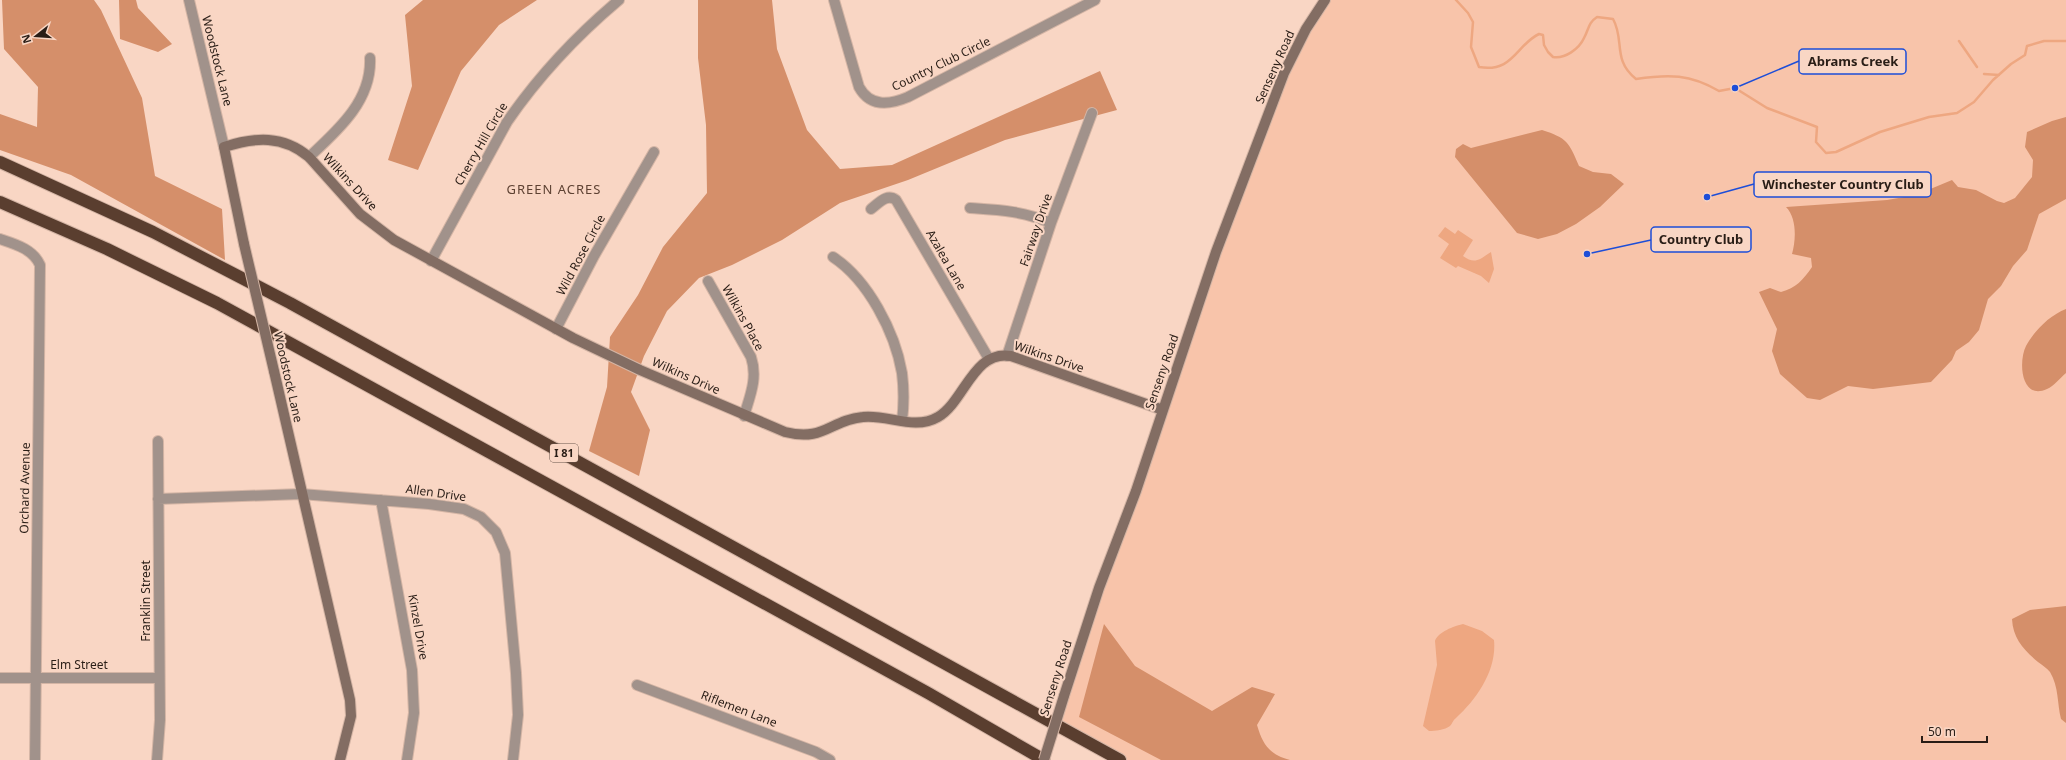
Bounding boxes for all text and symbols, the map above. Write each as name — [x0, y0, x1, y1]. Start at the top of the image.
street label: Woodstock Lane — [198, 14, 237, 108]
north arrow — [16, 16, 56, 56]
street label: Senseny Road — [1251, 27, 1298, 106]
street label: Country Club Circle — [889, 32, 993, 95]
text: N — [17, 33, 34, 46]
callout: Abrams Creek — [1799, 49, 1906, 74]
text: Abrams Creek — [1808, 52, 1899, 70]
street label: Cherry Hill Circle — [450, 99, 511, 188]
street label: Wilkins Drive — [319, 149, 382, 214]
callout: Winchester Country Club — [1754, 172, 1931, 197]
text: Winchester Country Club — [1762, 175, 1924, 193]
district label: GREEN ACRES — [507, 180, 601, 198]
street label: Fairway Drive — [1015, 191, 1056, 269]
street label: Wild Rose Circle — [552, 211, 609, 298]
street label: Azalea Lane — [922, 227, 971, 293]
callout: Country Club — [1651, 227, 1751, 252]
text: Country Club — [1659, 230, 1743, 248]
street label: Wilkins Place — [718, 282, 769, 354]
street label: Woodstock Lane — [270, 330, 307, 424]
street label: Senseny Road — [1141, 332, 1182, 412]
street label: Wilkins Drive — [1012, 337, 1087, 376]
street label: Wilkins Drive — [649, 353, 723, 398]
street label: Orchard Avenue — [15, 442, 34, 534]
road number: I 81 — [550, 444, 578, 462]
street label: Allen Drive — [405, 480, 468, 505]
street label: Franklin Street — [137, 559, 154, 642]
street label: Kinzel Drive — [404, 593, 433, 661]
street label: Senseny Road — [1035, 638, 1076, 718]
street label: Elm Street — [50, 656, 108, 673]
street label: Riflemen Lane — [699, 686, 780, 731]
scale bar — [1922, 718, 1987, 744]
text: 50 m — [1928, 723, 1956, 740]

